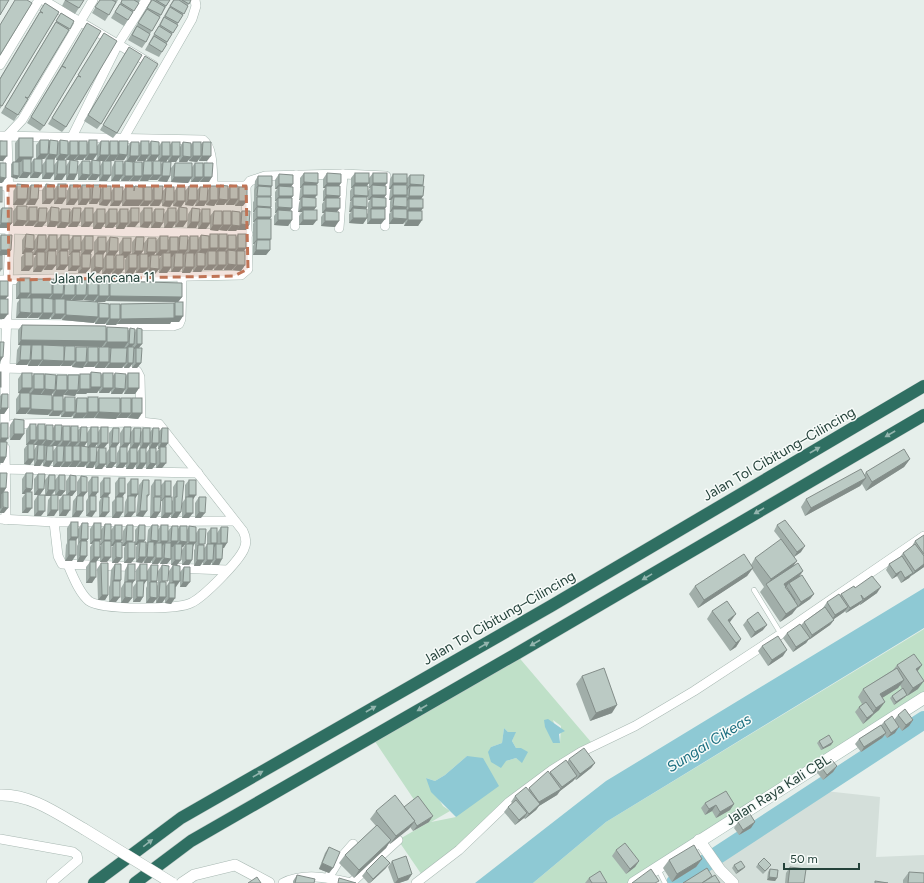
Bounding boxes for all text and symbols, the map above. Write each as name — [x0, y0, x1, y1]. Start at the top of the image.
street label: Jalan Kencana 11 — [51, 269, 155, 287]
street label: Jalan Tol Cibitung–Cilincing — [700, 403, 858, 505]
one-way arrow — [884, 431, 896, 438]
one-way arrow — [809, 447, 821, 454]
one-way arrow — [753, 508, 765, 515]
street label: Jalan Tol Cibitung–Cilincing — [420, 567, 578, 669]
one-way arrow — [641, 574, 653, 581]
one-way arrow — [529, 640, 541, 647]
one-way arrow — [478, 641, 490, 648]
one-way arrow — [416, 705, 428, 712]
one-way arrow — [365, 706, 377, 713]
water label: Sungai Cikeas — [663, 710, 755, 776]
street label: Jalan Raya Kali CBL — [722, 750, 834, 829]
one-way arrow — [252, 770, 264, 777]
one-way arrow — [143, 839, 153, 847]
scale bar — [784, 845, 859, 871]
text: 50 m — [790, 852, 818, 866]

